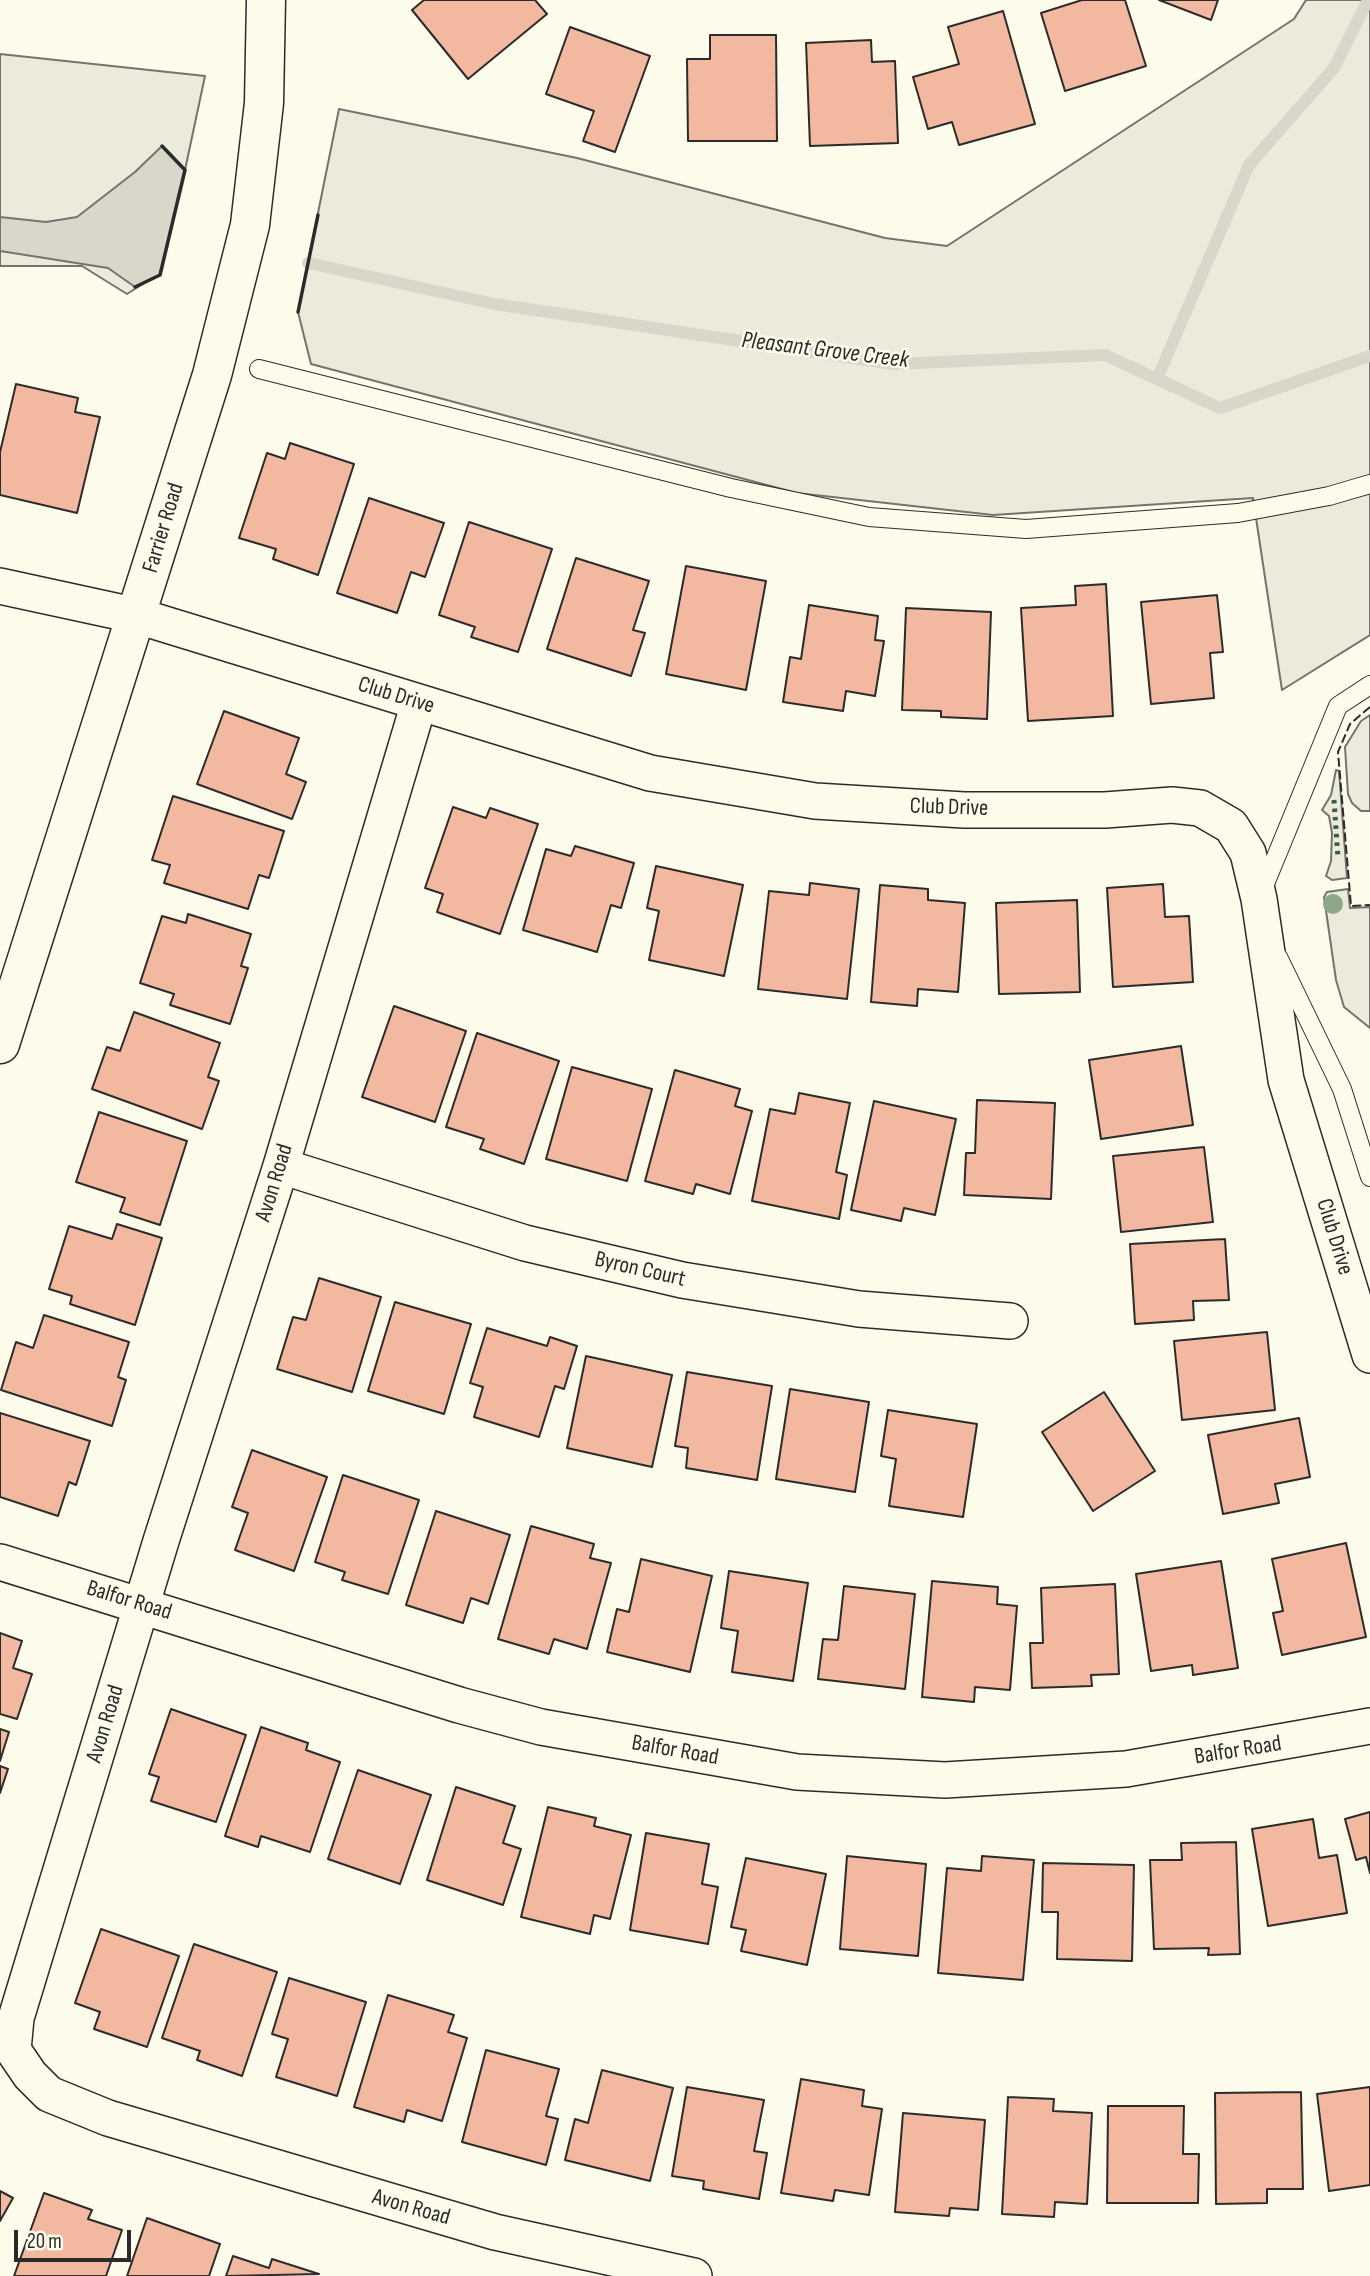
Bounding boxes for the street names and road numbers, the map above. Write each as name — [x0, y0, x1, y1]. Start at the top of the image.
street label: Farrier Road — [137, 480, 191, 576]
street label: Club Drive — [354, 671, 438, 721]
street label: Club Drive — [909, 793, 989, 823]
street label: Avon Road — [250, 1141, 300, 1225]
street label: Club Drive — [1309, 1195, 1359, 1279]
street label: Byron Court — [592, 1246, 688, 1294]
street label: Balfor Road — [83, 1575, 175, 1627]
street label: Avon Road — [81, 1682, 131, 1766]
street label: Balfor Road — [629, 1730, 721, 1772]
street label: Balfor Road — [1193, 1731, 1283, 1771]
street label: Avon Road — [369, 2184, 453, 2232]

